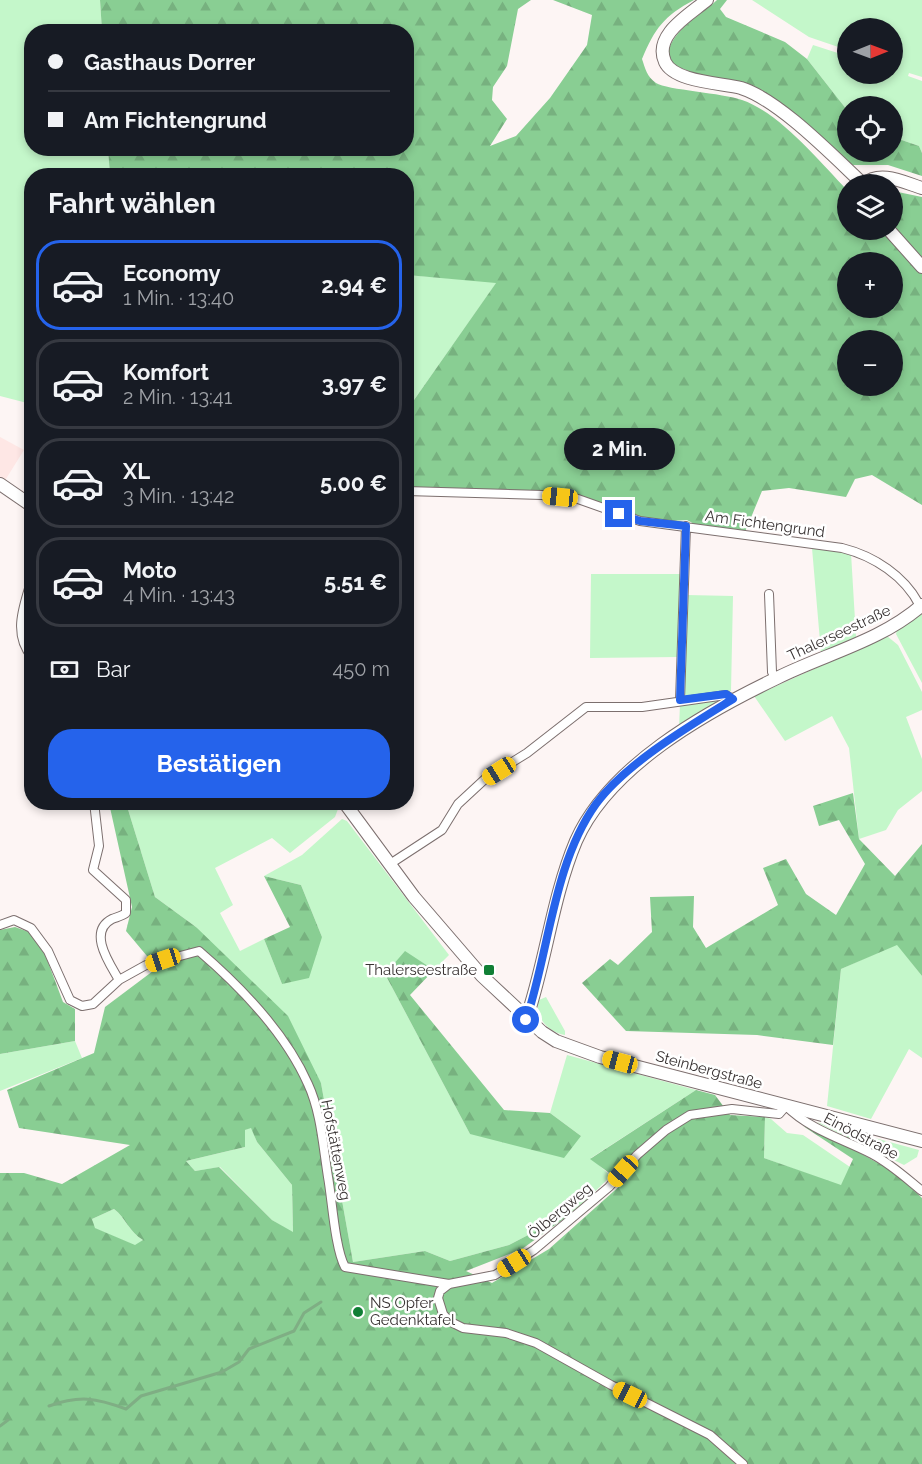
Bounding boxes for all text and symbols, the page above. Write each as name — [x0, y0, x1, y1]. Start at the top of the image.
north arrow — [837, 18, 903, 84]
map controls — [837, 18, 903, 396]
text: Gasthaus Dorrer — [84, 49, 255, 75]
button: locate — [837, 96, 903, 162]
text: Am Fichtengrund — [84, 107, 267, 133]
button: layers — [837, 174, 903, 240]
text: Fahrt wählen — [48, 188, 216, 219]
button: + — [837, 252, 903, 318]
icon: car — [51, 258, 105, 312]
text: Economy — [123, 260, 221, 286]
text: 2.94 € — [321, 272, 387, 298]
text: 1 Min. · 13:40 — [123, 286, 234, 310]
button: − — [837, 330, 903, 396]
icon: car — [51, 357, 105, 411]
text: Komfort — [123, 359, 209, 385]
text: 3.97 € — [322, 371, 387, 397]
text: 2 Min. · 13:41 — [123, 385, 232, 409]
callout: 2 Min. — [564, 427, 674, 469]
text: 2 Min. — [592, 437, 647, 461]
icon: car — [51, 456, 105, 510]
text: XL — [123, 458, 150, 484]
text: 5.00 € — [320, 470, 387, 496]
text: 3 Min. · 13:42 — [123, 484, 234, 508]
car — [541, 486, 579, 508]
route end — [605, 500, 632, 527]
street label: Am Fichtengrund — [704, 507, 826, 541]
icon: car — [51, 555, 105, 609]
text: Moto — [123, 557, 177, 583]
text: 5.51 € — [324, 569, 387, 595]
text: 4 Min. · 13:43 — [123, 583, 235, 607]
street label: Thalerseestraße — [785, 601, 894, 665]
icon: cash — [48, 653, 81, 686]
text: Bar — [96, 656, 130, 682]
text: 450 m — [332, 657, 390, 681]
button: Bestätigen — [48, 729, 390, 798]
car — [479, 754, 519, 788]
car — [143, 946, 183, 974]
place label: Thalerseestraße — [365, 961, 477, 979]
marker: Thalerseestraße — [482, 963, 496, 977]
route start — [512, 1006, 539, 1033]
street label: Steinbergstraße — [654, 1047, 765, 1093]
car — [600, 1049, 640, 1075]
street label: Hofstättenweg — [317, 1098, 355, 1202]
street label: Einödstraße — [821, 1109, 902, 1163]
car — [604, 1152, 642, 1190]
street label: Ölbergweg — [524, 1178, 596, 1243]
car — [494, 1246, 534, 1280]
place label: NS Opfer Gedenktafel — [370, 1294, 456, 1329]
marker: NS Opfer Gedenktafel — [351, 1305, 365, 1319]
car — [610, 1379, 650, 1411]

